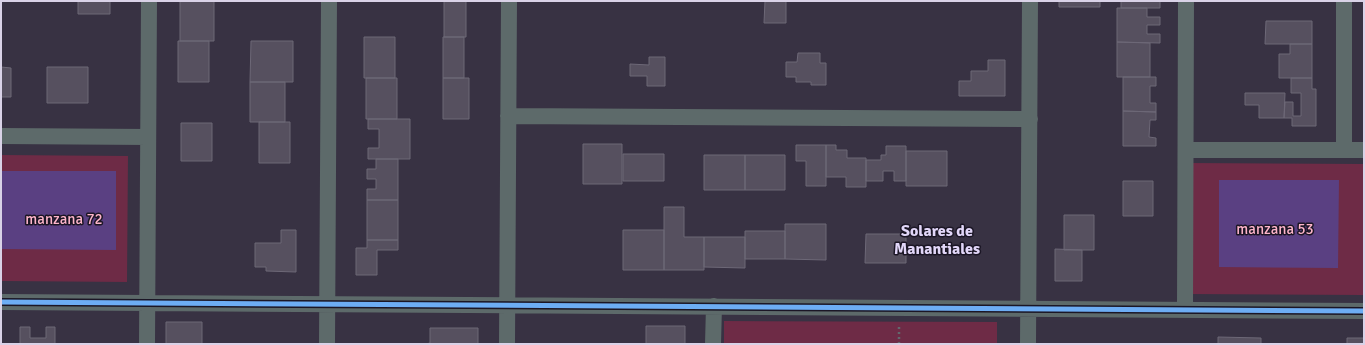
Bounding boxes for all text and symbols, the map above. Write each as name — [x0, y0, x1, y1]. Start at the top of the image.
park label: manzana 72 — [25, 210, 103, 228]
park label: manzana 53 — [1236, 220, 1314, 238]
district label: Solares de Manantiales — [894, 221, 980, 259]

